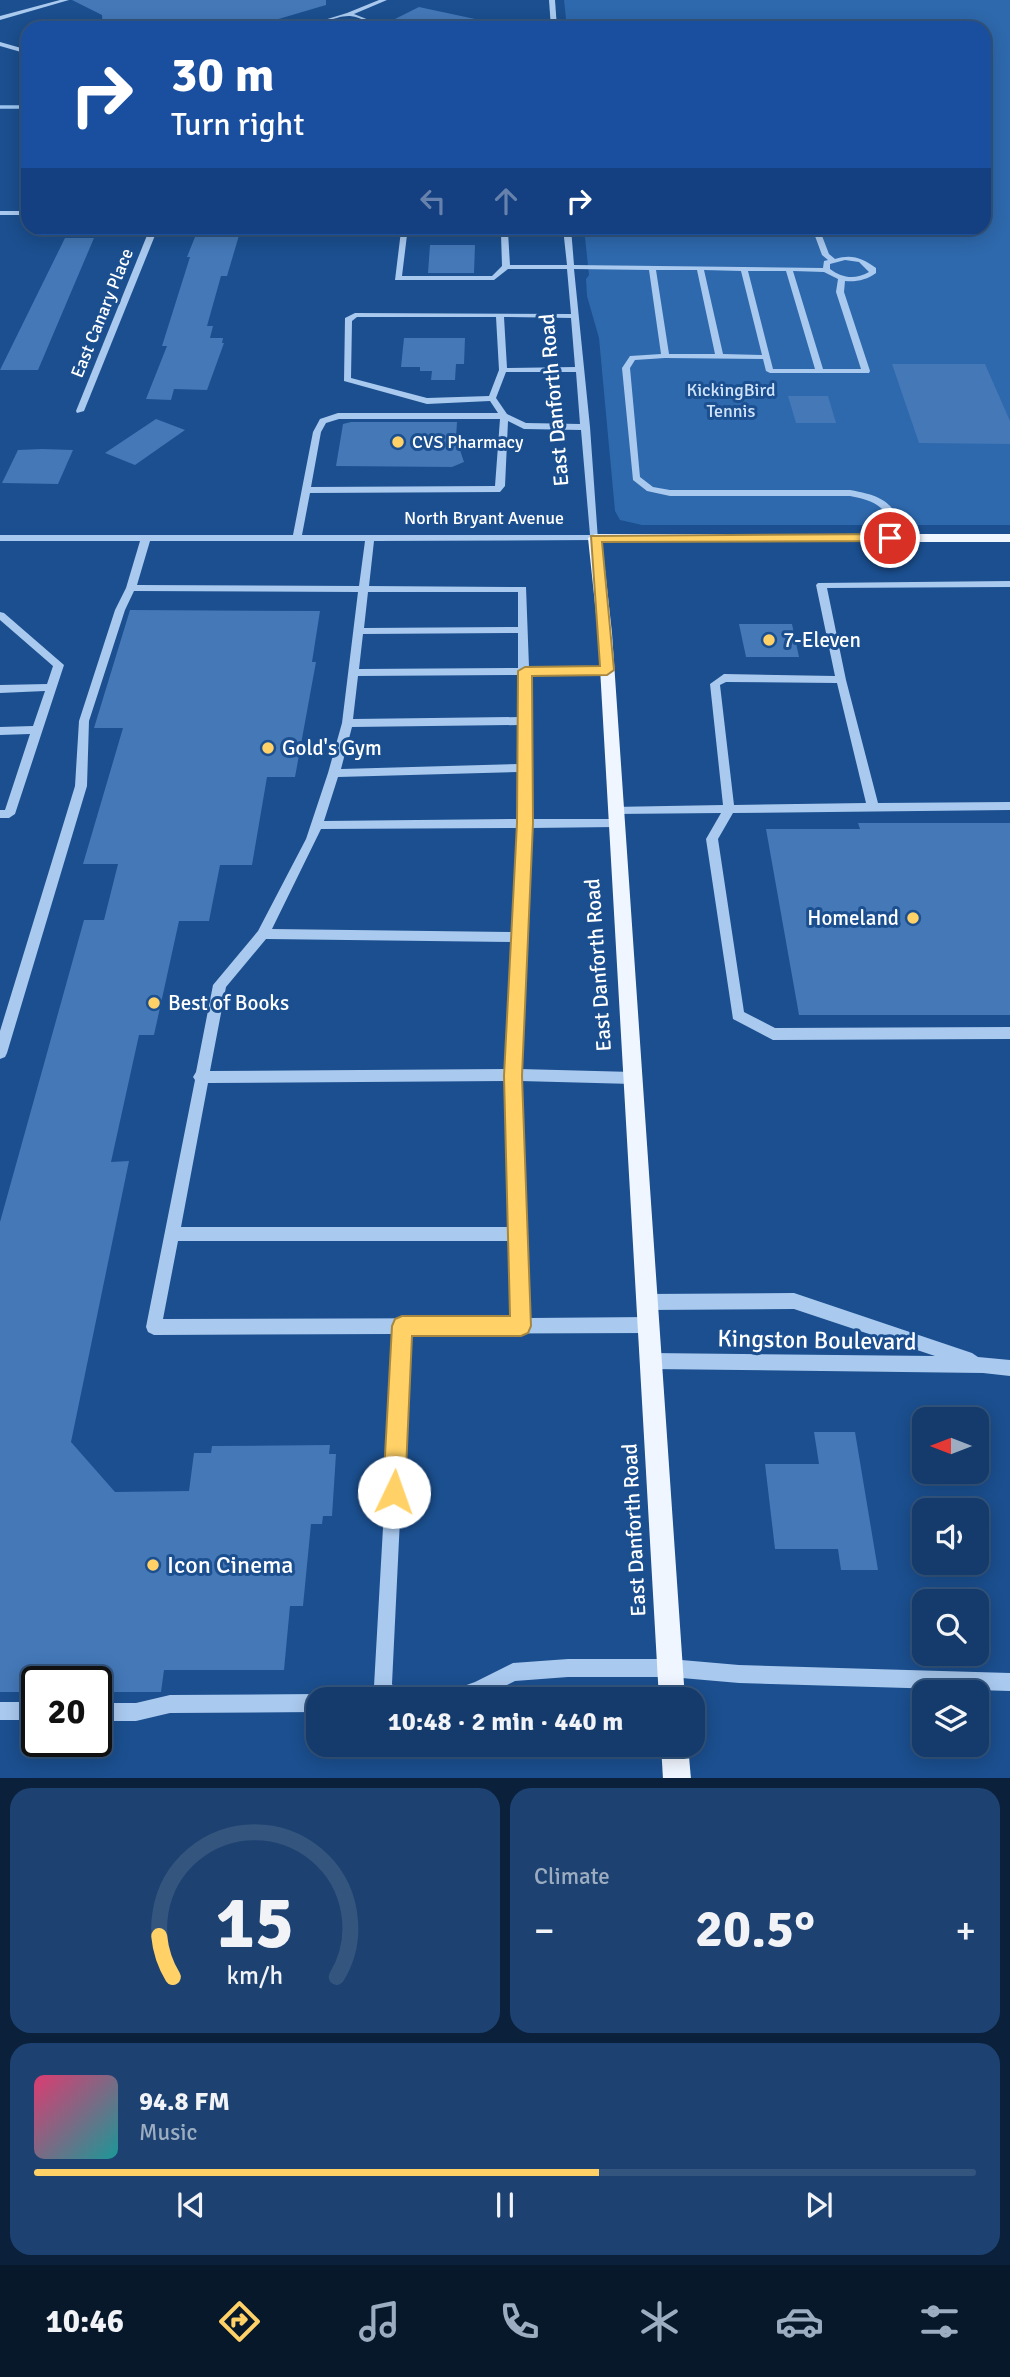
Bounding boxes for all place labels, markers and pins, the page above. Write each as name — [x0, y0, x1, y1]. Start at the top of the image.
place label: CVS Pharmacy — [412, 431, 524, 453]
marker: CVS Pharmacy — [390, 434, 406, 450]
pin — [860, 508, 920, 568]
place label: 7-Eleven — [783, 627, 861, 653]
marker: 7-Eleven — [761, 632, 777, 648]
place label: Gold's Gym — [282, 735, 382, 761]
marker: Gold's Gym — [260, 740, 276, 756]
place label: Homeland — [807, 905, 899, 931]
marker: Homeland — [905, 910, 921, 926]
place label: Best of Books — [168, 990, 289, 1016]
marker: Best of Books — [146, 995, 162, 1011]
place label: Icon Cinema — [167, 1550, 293, 1580]
marker: Icon Cinema — [145, 1557, 161, 1573]

